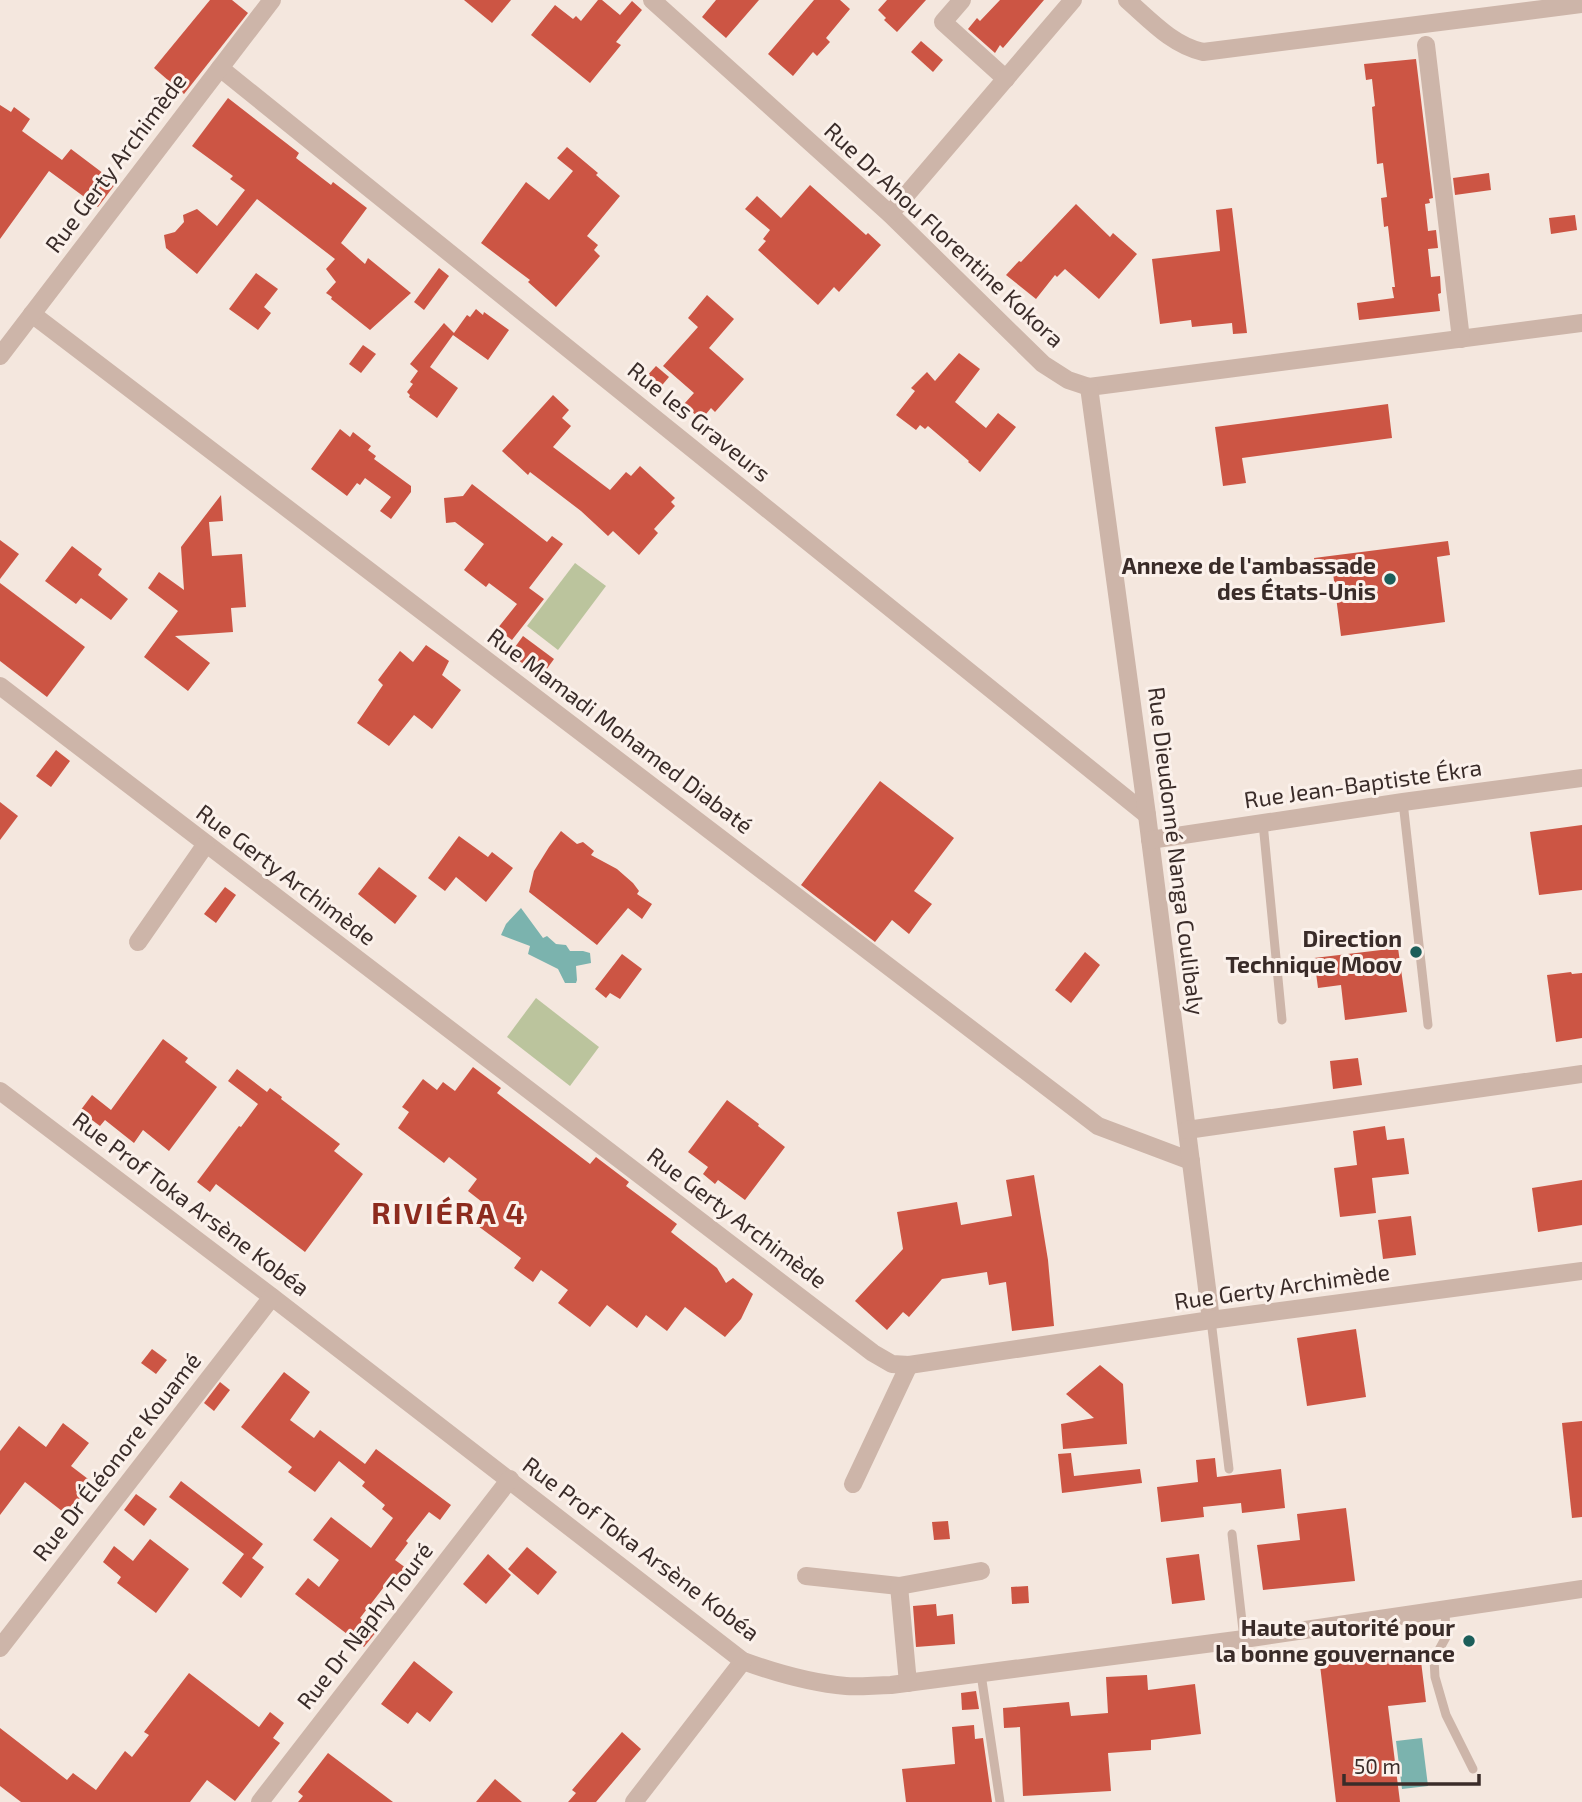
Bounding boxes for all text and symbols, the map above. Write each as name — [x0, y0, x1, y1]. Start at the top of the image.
street label: Rue Gerty Archimède — [39, 67, 192, 258]
street label: Rue Dr Ahou Florentine Kokora — [819, 116, 1070, 353]
street label: Rue les Graveurs — [623, 355, 777, 487]
place label: Annexe de l'ambassade des États-Unis — [1122, 551, 1376, 605]
marker: Annexe de l'ambassade des États-Unis — [1382, 571, 1398, 587]
street label: Rue Mamadi Mohamed Diabaté — [482, 621, 759, 839]
street label: Rue Dieudonné Nanga Coulibaly — [1143, 685, 1211, 1017]
street label: Rue Jean-Baptiste Ékra — [1242, 752, 1484, 814]
street label: Rue Gerty Archimède — [191, 798, 382, 951]
place label: Direction Technique Moov — [1226, 924, 1402, 978]
marker: Direction Technique Moov — [1408, 944, 1424, 960]
street label: Rue Prof Toka Arsène Kobéa — [68, 1105, 315, 1301]
street label: Rue Gerty Archimède — [642, 1141, 833, 1294]
district label: RIVIÉRA 4 — [371, 1194, 527, 1230]
street label: Rue Gerty Archimède — [1172, 1257, 1391, 1315]
street label: Rue Dr Éléonore Kouamé — [26, 1347, 206, 1566]
street label: Rue Prof Toka Arsène Kobéa — [518, 1450, 765, 1646]
street label: Rue Dr Naphy Touré — [290, 1536, 438, 1714]
place label: Haute autorité pour la bonne gouvernance — [1215, 1613, 1455, 1667]
marker: Haute autorité pour la bonne gouvernance — [1461, 1633, 1477, 1649]
scale bar — [1344, 1742, 1479, 1786]
text: 50 m — [1354, 1753, 1401, 1778]

